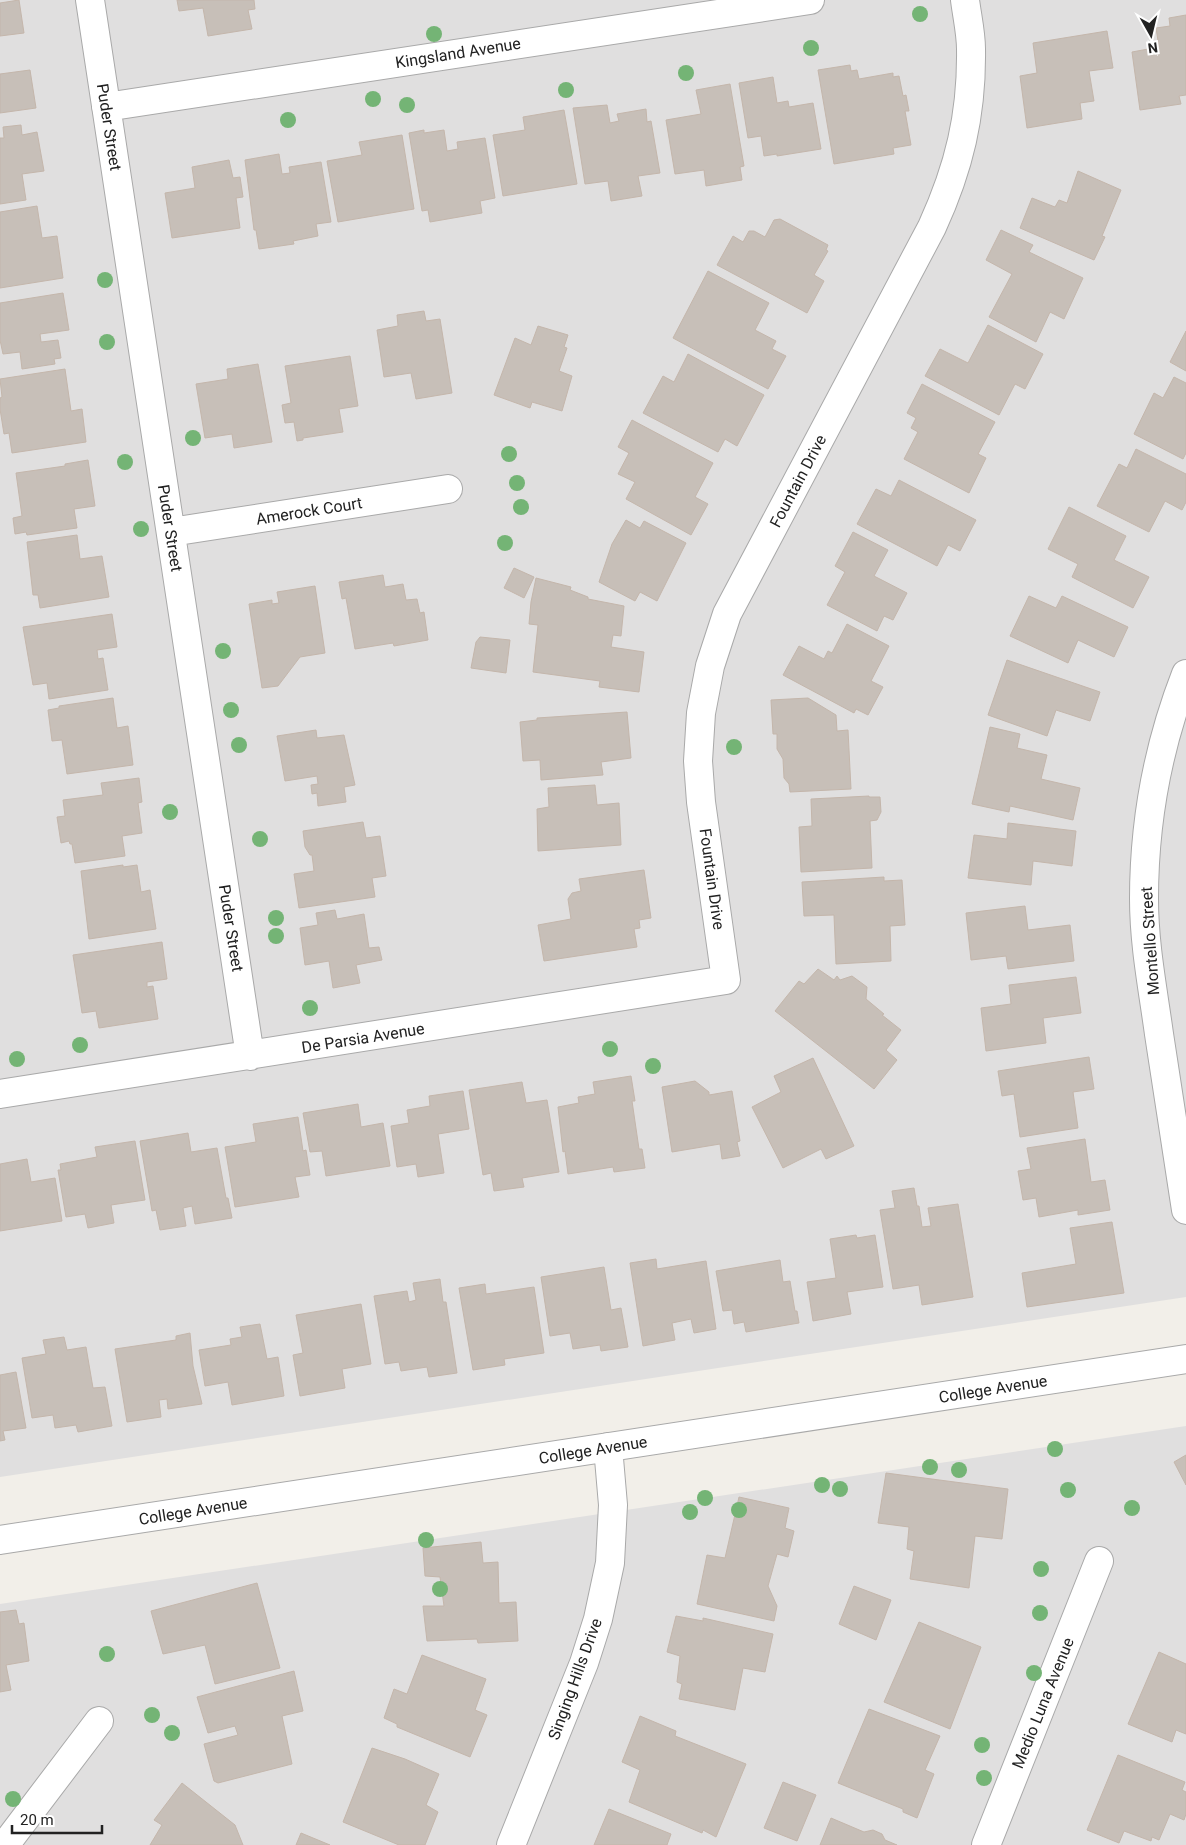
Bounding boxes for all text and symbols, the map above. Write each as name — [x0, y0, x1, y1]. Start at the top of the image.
north arrow — [1126, 10, 1176, 60]
street label: Kingsland Avenue — [394, 34, 522, 72]
text: N — [1147, 39, 1159, 56]
street label: Puder Street — [93, 82, 125, 172]
street label: Fountain Drive — [766, 431, 830, 531]
street label: Puder Street — [154, 483, 186, 573]
street label: Amerock Court — [255, 493, 363, 529]
street label: Fountain Drive — [695, 827, 729, 931]
street label: Puder Street — [215, 883, 247, 973]
street label: Montello Street — [1137, 886, 1163, 996]
street label: De Parsia Avenue — [300, 1019, 426, 1057]
street label: College Avenue — [937, 1371, 1049, 1407]
street label: College Avenue — [537, 1432, 649, 1468]
street label: College Avenue — [137, 1493, 249, 1529]
street label: Singing Hills Drive — [544, 1616, 606, 1742]
street label: Medio Luna Avenue — [1008, 1635, 1078, 1771]
scale bar — [12, 1802, 102, 1834]
text: 20 m — [20, 1811, 54, 1829]

